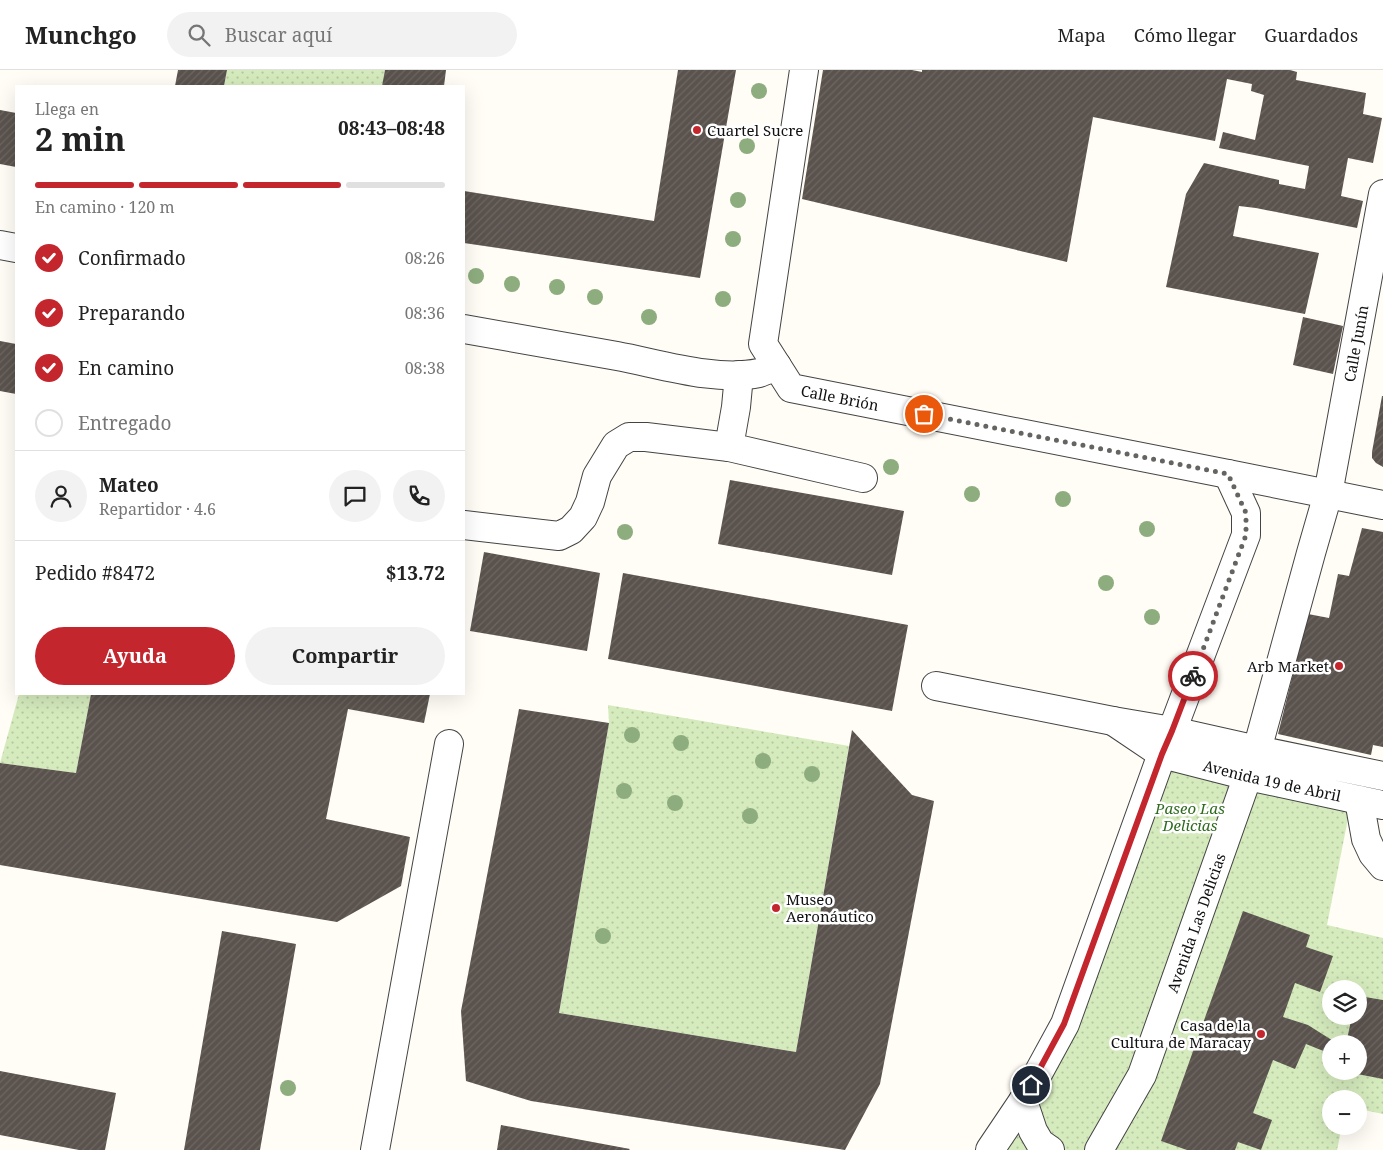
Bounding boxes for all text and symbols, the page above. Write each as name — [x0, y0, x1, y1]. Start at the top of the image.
search box — [167, 12, 517, 57]
text: Munchgo — [25, 18, 137, 51]
icon: search — [185, 21, 213, 49]
text: Buscar aquí — [225, 22, 332, 48]
text: Mapa — [1058, 23, 1106, 47]
text: Cómo llegar — [1134, 23, 1236, 47]
text: Guardados — [1264, 23, 1358, 47]
text: Llega en — [35, 98, 99, 120]
text: 08:43–08:48 — [338, 115, 445, 141]
text: 2 min — [35, 117, 126, 160]
place label: Cuartel Sucre — [707, 120, 803, 140]
marker: Cuartel Sucre — [691, 124, 703, 136]
text: En camino · 120 m — [35, 196, 175, 218]
icon: check — [35, 244, 63, 272]
text: Confirmado — [78, 245, 186, 271]
text: 08:26 — [405, 247, 445, 269]
icon: check — [35, 299, 63, 327]
text: Preparando — [78, 300, 185, 326]
text: 08:36 — [405, 302, 445, 324]
street label: Calle Junín — [1339, 303, 1373, 384]
icon: check — [35, 354, 63, 382]
text: En camino — [78, 355, 174, 381]
text: 08:38 — [405, 357, 445, 379]
street label: Calle Brión — [799, 380, 881, 415]
pin — [903, 393, 945, 435]
icon: bag — [910, 400, 938, 428]
text: Entregado — [78, 410, 171, 436]
button: person — [35, 470, 87, 522]
button: chat — [329, 470, 381, 522]
button: phone — [393, 470, 445, 522]
text: Mateo — [99, 472, 159, 498]
text: Repartidor · 4.6 — [99, 498, 216, 520]
text: Pedido #8472 — [35, 560, 155, 586]
text: $13.72 — [386, 560, 445, 586]
button: Ayuda — [35, 627, 235, 685]
button: Compartir — [245, 627, 445, 685]
courier — [1168, 651, 1218, 701]
place label: Arb Market — [1247, 656, 1329, 676]
marker: Arb Market — [1333, 660, 1345, 672]
icon: bike — [1179, 662, 1207, 690]
street label: Avenida 19 de Abril — [1201, 755, 1343, 806]
park label: Paseo Las Delicias — [1154, 798, 1225, 835]
street label: Avenida Las Delicias — [1162, 850, 1230, 995]
place label: Museo Aeronáutico — [786, 889, 874, 926]
marker: Museo Aeronáutico — [770, 902, 782, 914]
map controls — [1322, 980, 1367, 1135]
button: layers — [1322, 980, 1367, 1025]
place label: Casa de la Cultura de Maracay — [1111, 1015, 1252, 1052]
marker: Casa de la Cultura de Maracay — [1255, 1028, 1267, 1040]
button: + — [1322, 1035, 1367, 1080]
pin — [1010, 1064, 1052, 1106]
icon: home — [1017, 1071, 1045, 1099]
button: − — [1322, 1090, 1367, 1135]

